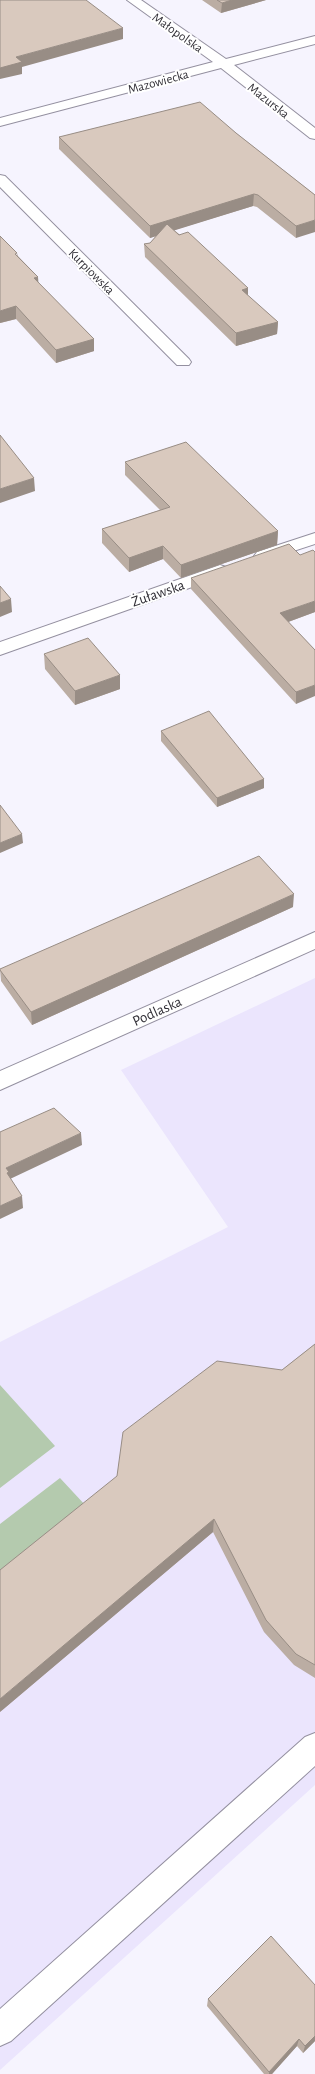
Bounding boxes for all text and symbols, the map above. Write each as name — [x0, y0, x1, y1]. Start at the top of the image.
street label: Małopolska — [149, 11, 205, 55]
street label: Mazowiecka — [127, 68, 190, 97]
street label: Mazurska — [245, 81, 291, 121]
street label: Kurpiowska — [66, 247, 116, 297]
street label: Żuławska — [129, 576, 187, 610]
street label: Podlaska — [130, 994, 184, 1029]

